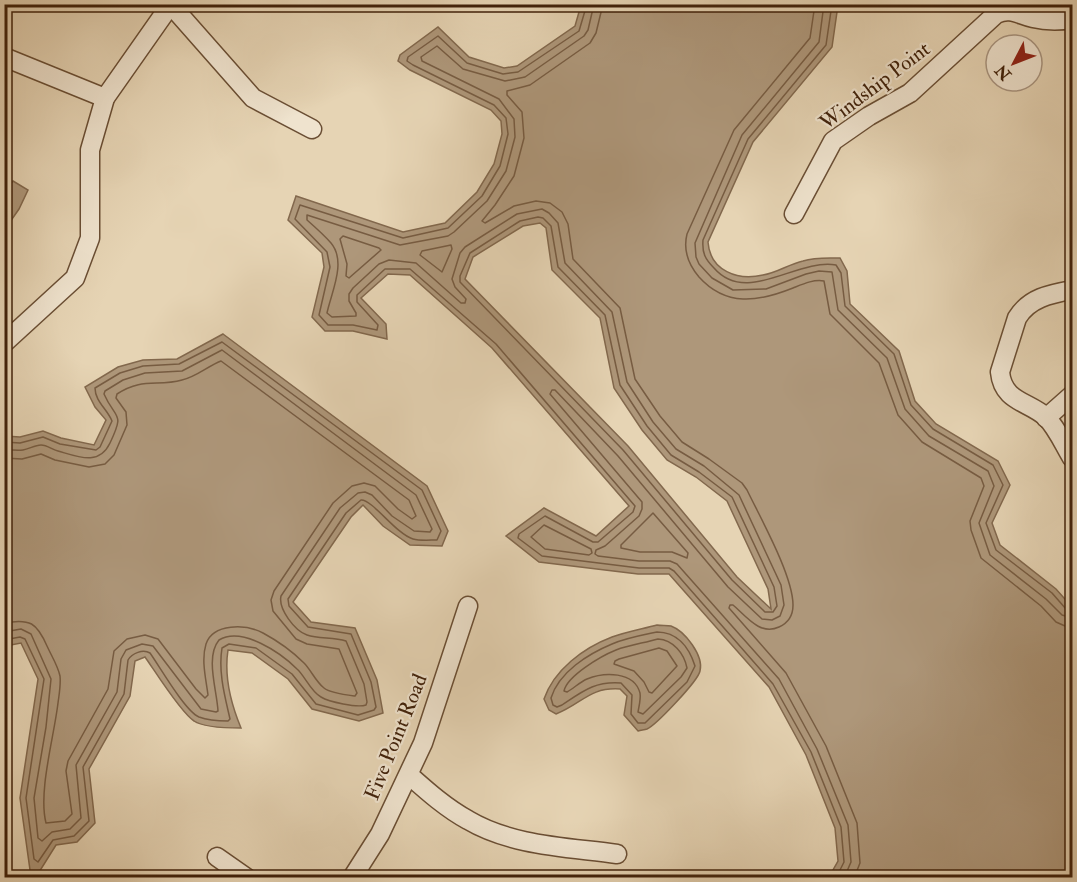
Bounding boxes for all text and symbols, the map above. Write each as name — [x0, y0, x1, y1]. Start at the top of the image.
north arrow — [984, 33, 1044, 93]
street label: Windship Point — [814, 36, 936, 137]
text: N — [991, 60, 1016, 85]
street label: Five Point Road — [358, 669, 434, 804]

